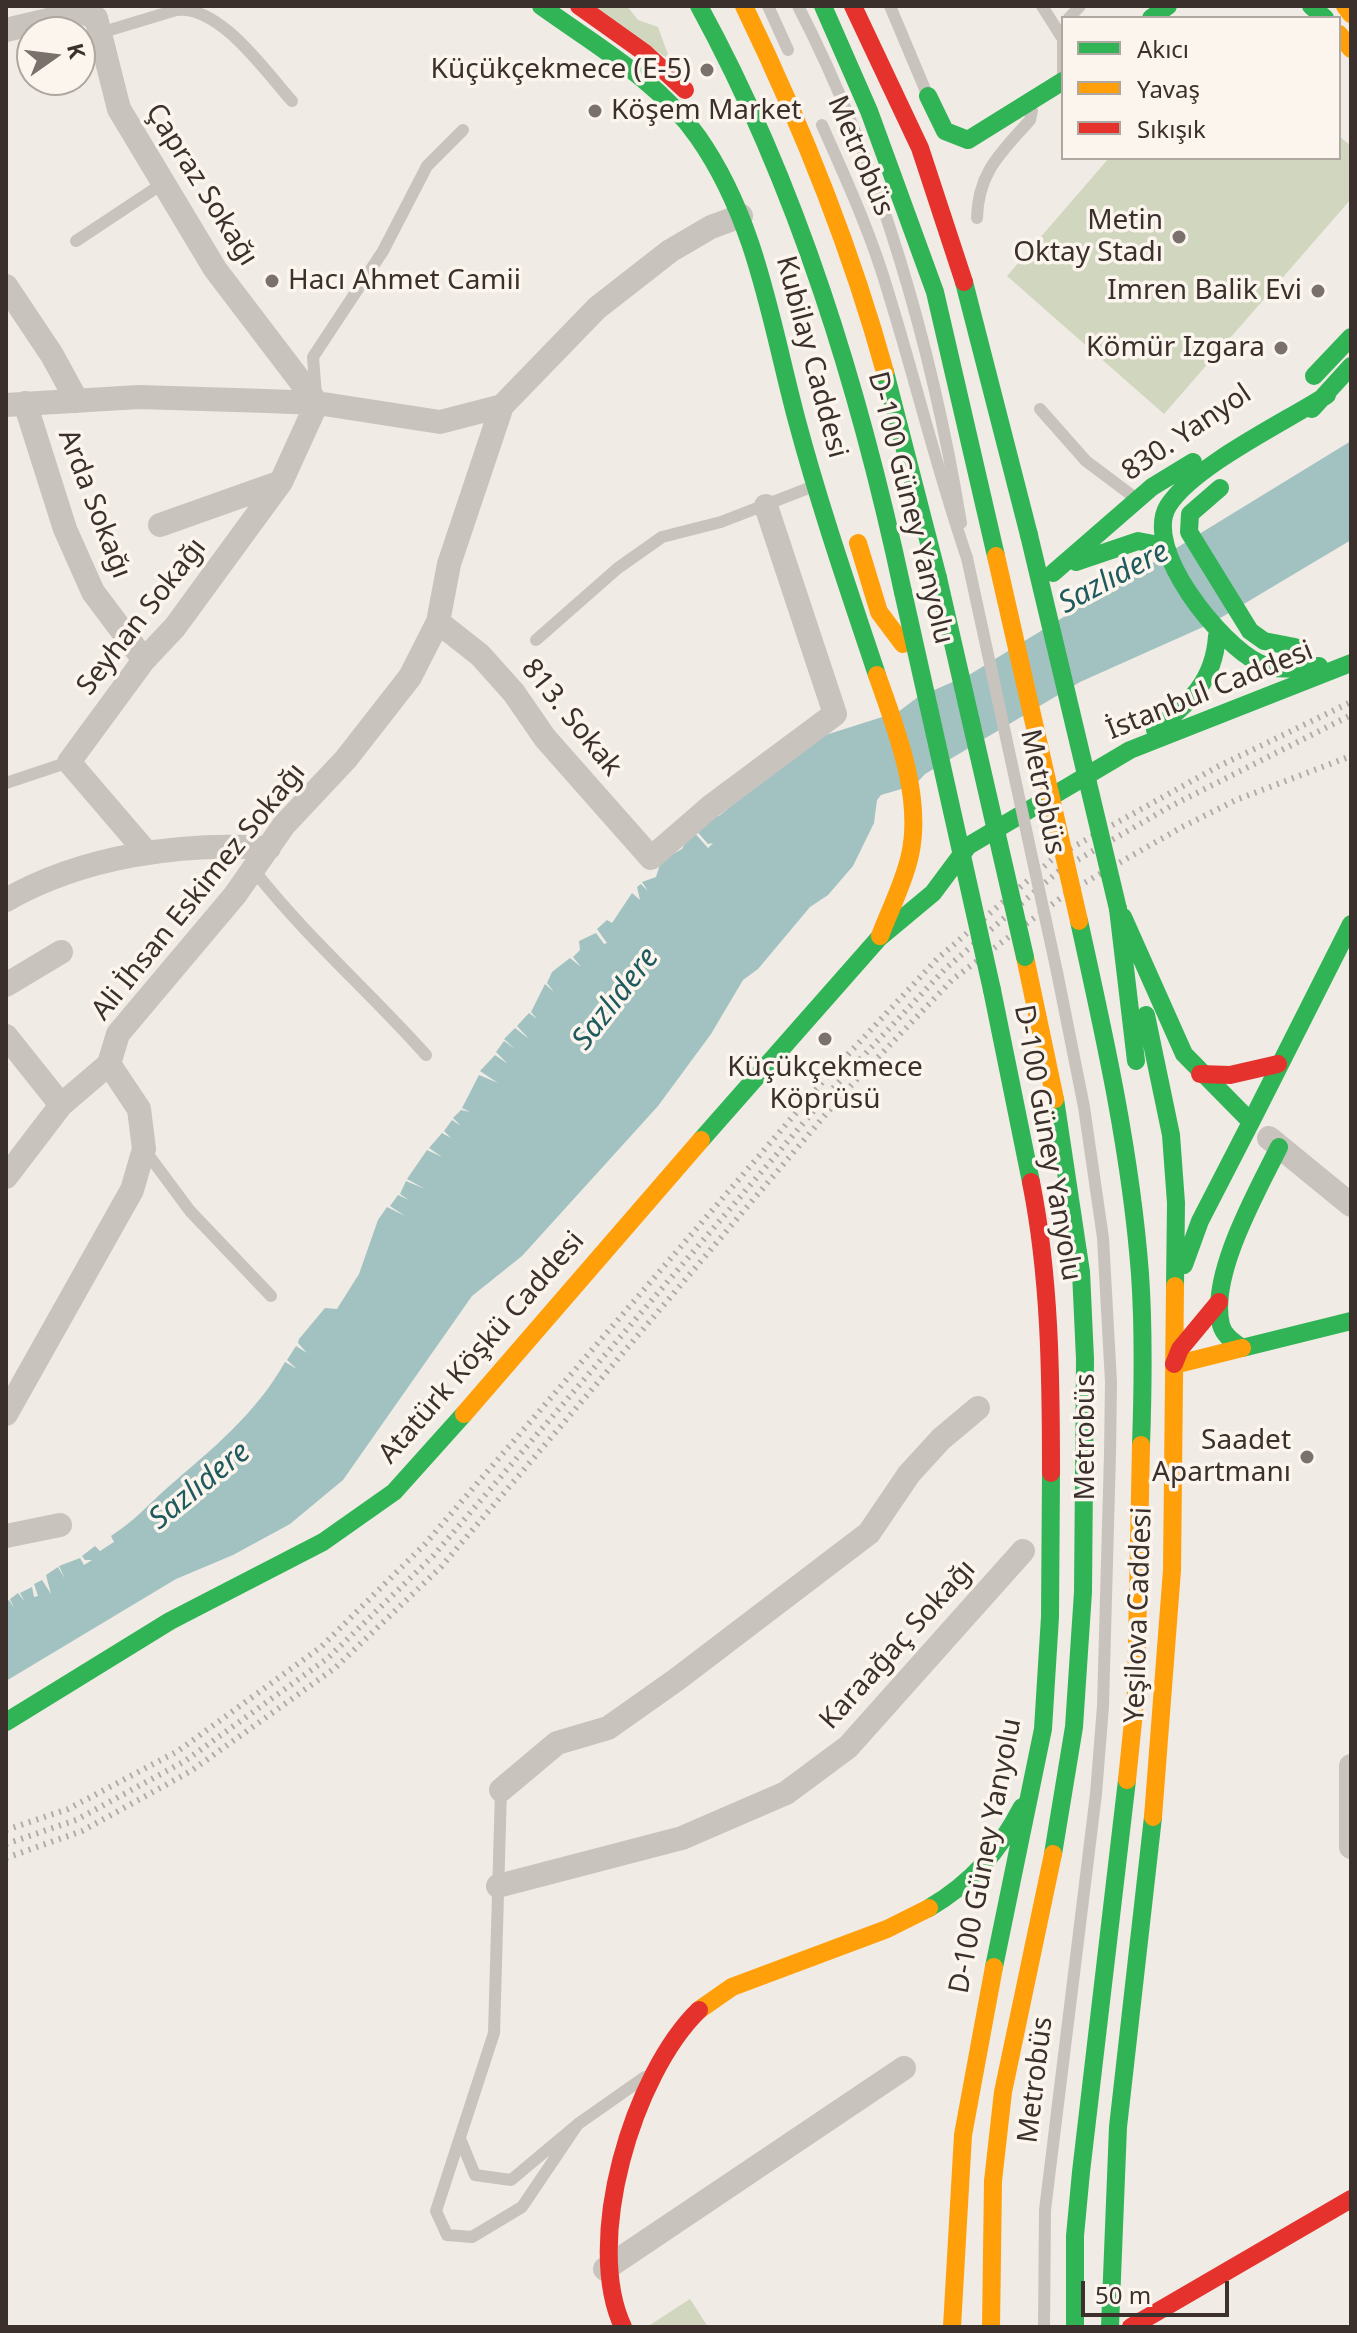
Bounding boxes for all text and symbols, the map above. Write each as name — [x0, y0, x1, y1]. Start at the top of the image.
north arrow — [16, 16, 96, 96]
legend — [1061, 16, 1341, 160]
text: Akıcı — [1137, 32, 1189, 65]
text: K — [61, 40, 94, 61]
place label: Küçükçekmece (E-5) — [431, 53, 691, 87]
marker: Küçükçekmece (E-5) — [698, 61, 716, 79]
text: Yavaş — [1137, 72, 1200, 105]
street label: Metrobüs — [820, 91, 900, 221]
place label: Köşem Market — [611, 94, 801, 128]
street label: Çapraz Sokağı — [138, 98, 264, 272]
marker: Köşem Market — [586, 102, 604, 120]
text: Sıkışık — [1137, 112, 1206, 145]
place label: Metin Oktay Stadı — [1013, 204, 1163, 270]
marker: Metin Oktay Stadı — [1170, 228, 1188, 246]
street label: Kubilay Caddesi — [768, 252, 854, 462]
place label: Hacı Ahmet Camii — [288, 264, 521, 298]
marker: Hacı Ahmet Camii — [263, 272, 281, 290]
place label: Imren Balik Evi — [1107, 274, 1302, 308]
marker: Imren Balik Evi — [1309, 282, 1327, 300]
place label: Kömür Izgara — [1086, 331, 1265, 365]
marker: Kömür Izgara — [1272, 339, 1290, 357]
street label: D-100 Güney Yanyolu — [860, 368, 960, 648]
street label: 830. Yanyol — [1116, 377, 1258, 489]
street label: Arda Sokağı — [50, 425, 138, 583]
street label: Seyhan Sokağı — [70, 532, 214, 702]
water label: Sazlıdere — [1053, 534, 1175, 622]
street label: İstanbul Caddesi — [1102, 634, 1318, 748]
street label: 813. Sokak — [514, 653, 628, 783]
street label: Metrobüs — [1012, 726, 1072, 858]
street label: Ali İhsan Eskimez Sokağı — [85, 757, 313, 1027]
water label: Sazlıdere — [565, 941, 667, 1057]
street label: D-100 Güney Yanyolu — [1006, 1002, 1088, 1284]
marker: Küçükçekmece Köprüsü — [816, 1030, 834, 1048]
place label: Küçükçekmece Köprüsü — [727, 1051, 923, 1117]
street label: Atatürk Köşkü Caddesi — [372, 1225, 592, 1471]
street label: Metrobüs — [1069, 1373, 1103, 1501]
place label: Saadet Apartmanı — [1152, 1424, 1291, 1490]
water label: Sazlıdere — [142, 1434, 258, 1538]
marker: Saadet Apartmanı — [1298, 1448, 1316, 1466]
street label: Yeşilova Caddesi — [1118, 1506, 1160, 1724]
street label: Karaağaç Sokağı — [813, 1553, 983, 1737]
street label: D-100 Güney Yanyolu — [943, 1715, 1029, 1997]
street label: Metrobüs — [1012, 2015, 1060, 2145]
scale bar — [1085, 2265, 1233, 2315]
text: 50 m — [1095, 2278, 1151, 2311]

